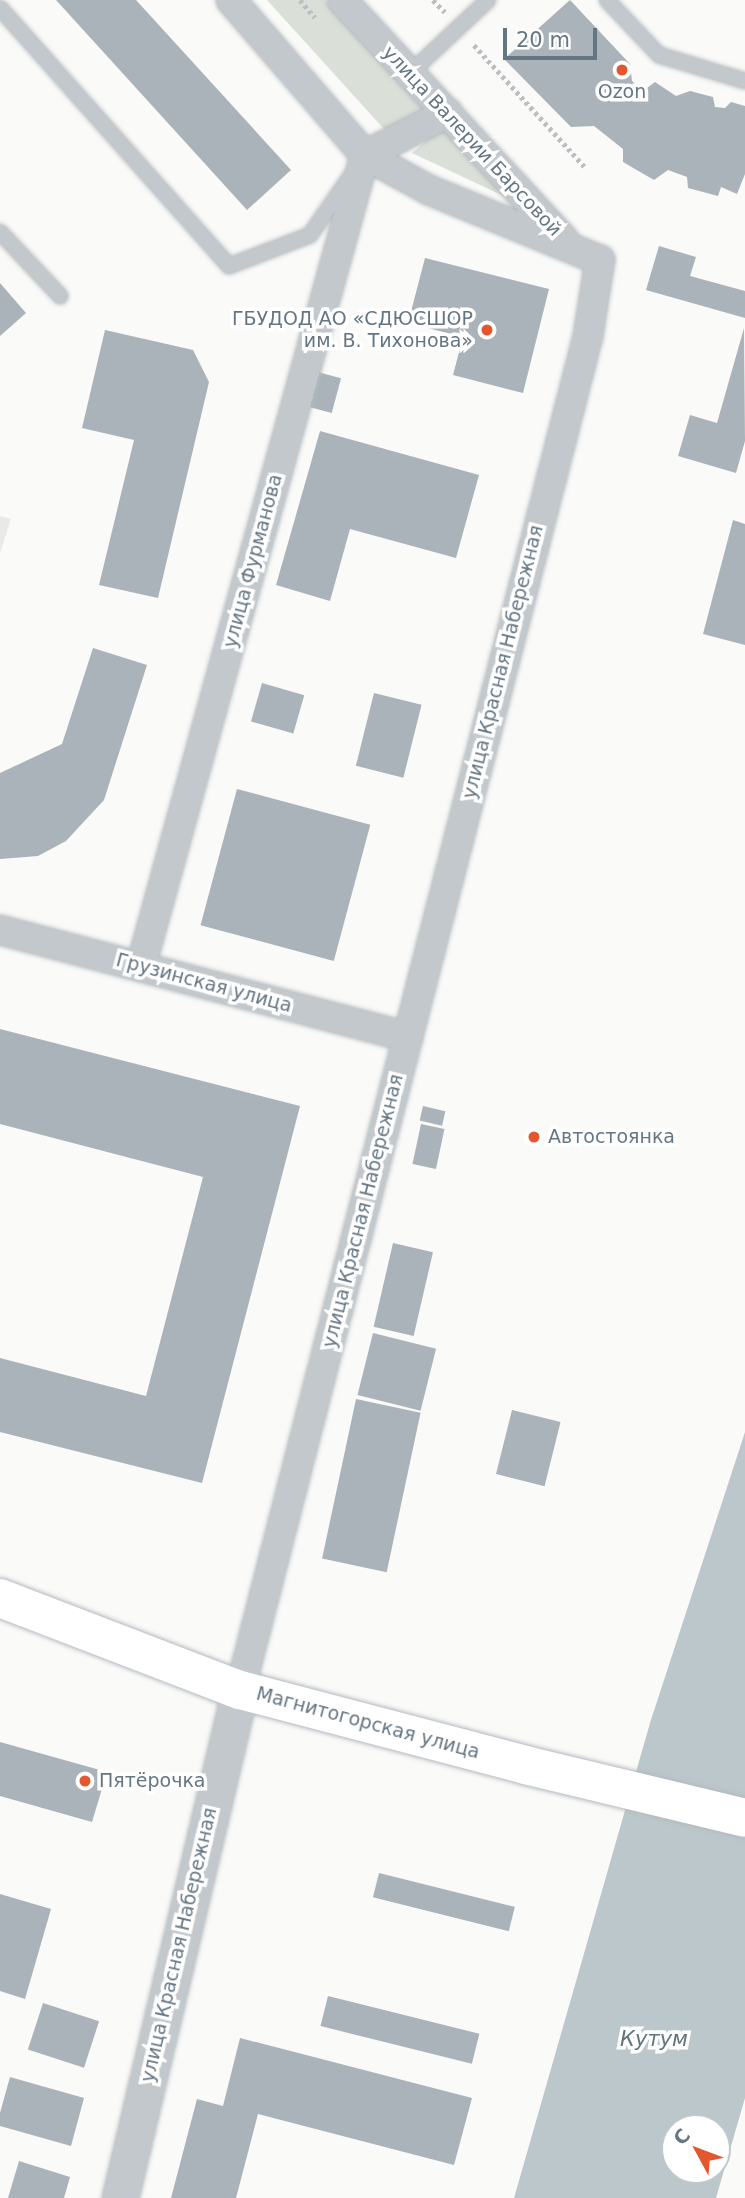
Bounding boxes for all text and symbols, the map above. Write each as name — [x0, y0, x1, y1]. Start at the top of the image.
scale bar — [507, 14, 602, 58]
text: 20 m — [516, 28, 570, 52]
street label: улица Валерии Барсовой — [378, 41, 566, 241]
marker: Ozon — [614, 62, 630, 78]
place label: Ozon — [598, 81, 646, 103]
place label: ГБУДОД АО «СДЮСШОР им. В. Тихонова» — [232, 308, 473, 352]
marker: ГБУДОД АО «СДЮСШОР им. В. Тихонова» — [479, 322, 495, 338]
street label: улица Фурманова — [219, 472, 287, 650]
street label: улица Красная Набережная — [458, 523, 548, 801]
street label: Грузинская улица — [114, 949, 294, 1017]
street label: улица Красная Набережная — [318, 1072, 408, 1350]
place label: Автостоянка — [548, 1126, 675, 1148]
marker: Автостоянка — [526, 1129, 542, 1145]
street label: Магнитогорская улица — [254, 1682, 482, 1764]
place label: Пятёрочка — [99, 1770, 206, 1792]
marker: Пятёрочка — [77, 1773, 93, 1789]
street label: улица Красная Набережная — [136, 1805, 222, 2085]
water label: Кутум — [620, 2026, 688, 2052]
north arrow — [661, 2114, 731, 2184]
text: С — [669, 2124, 695, 2149]

